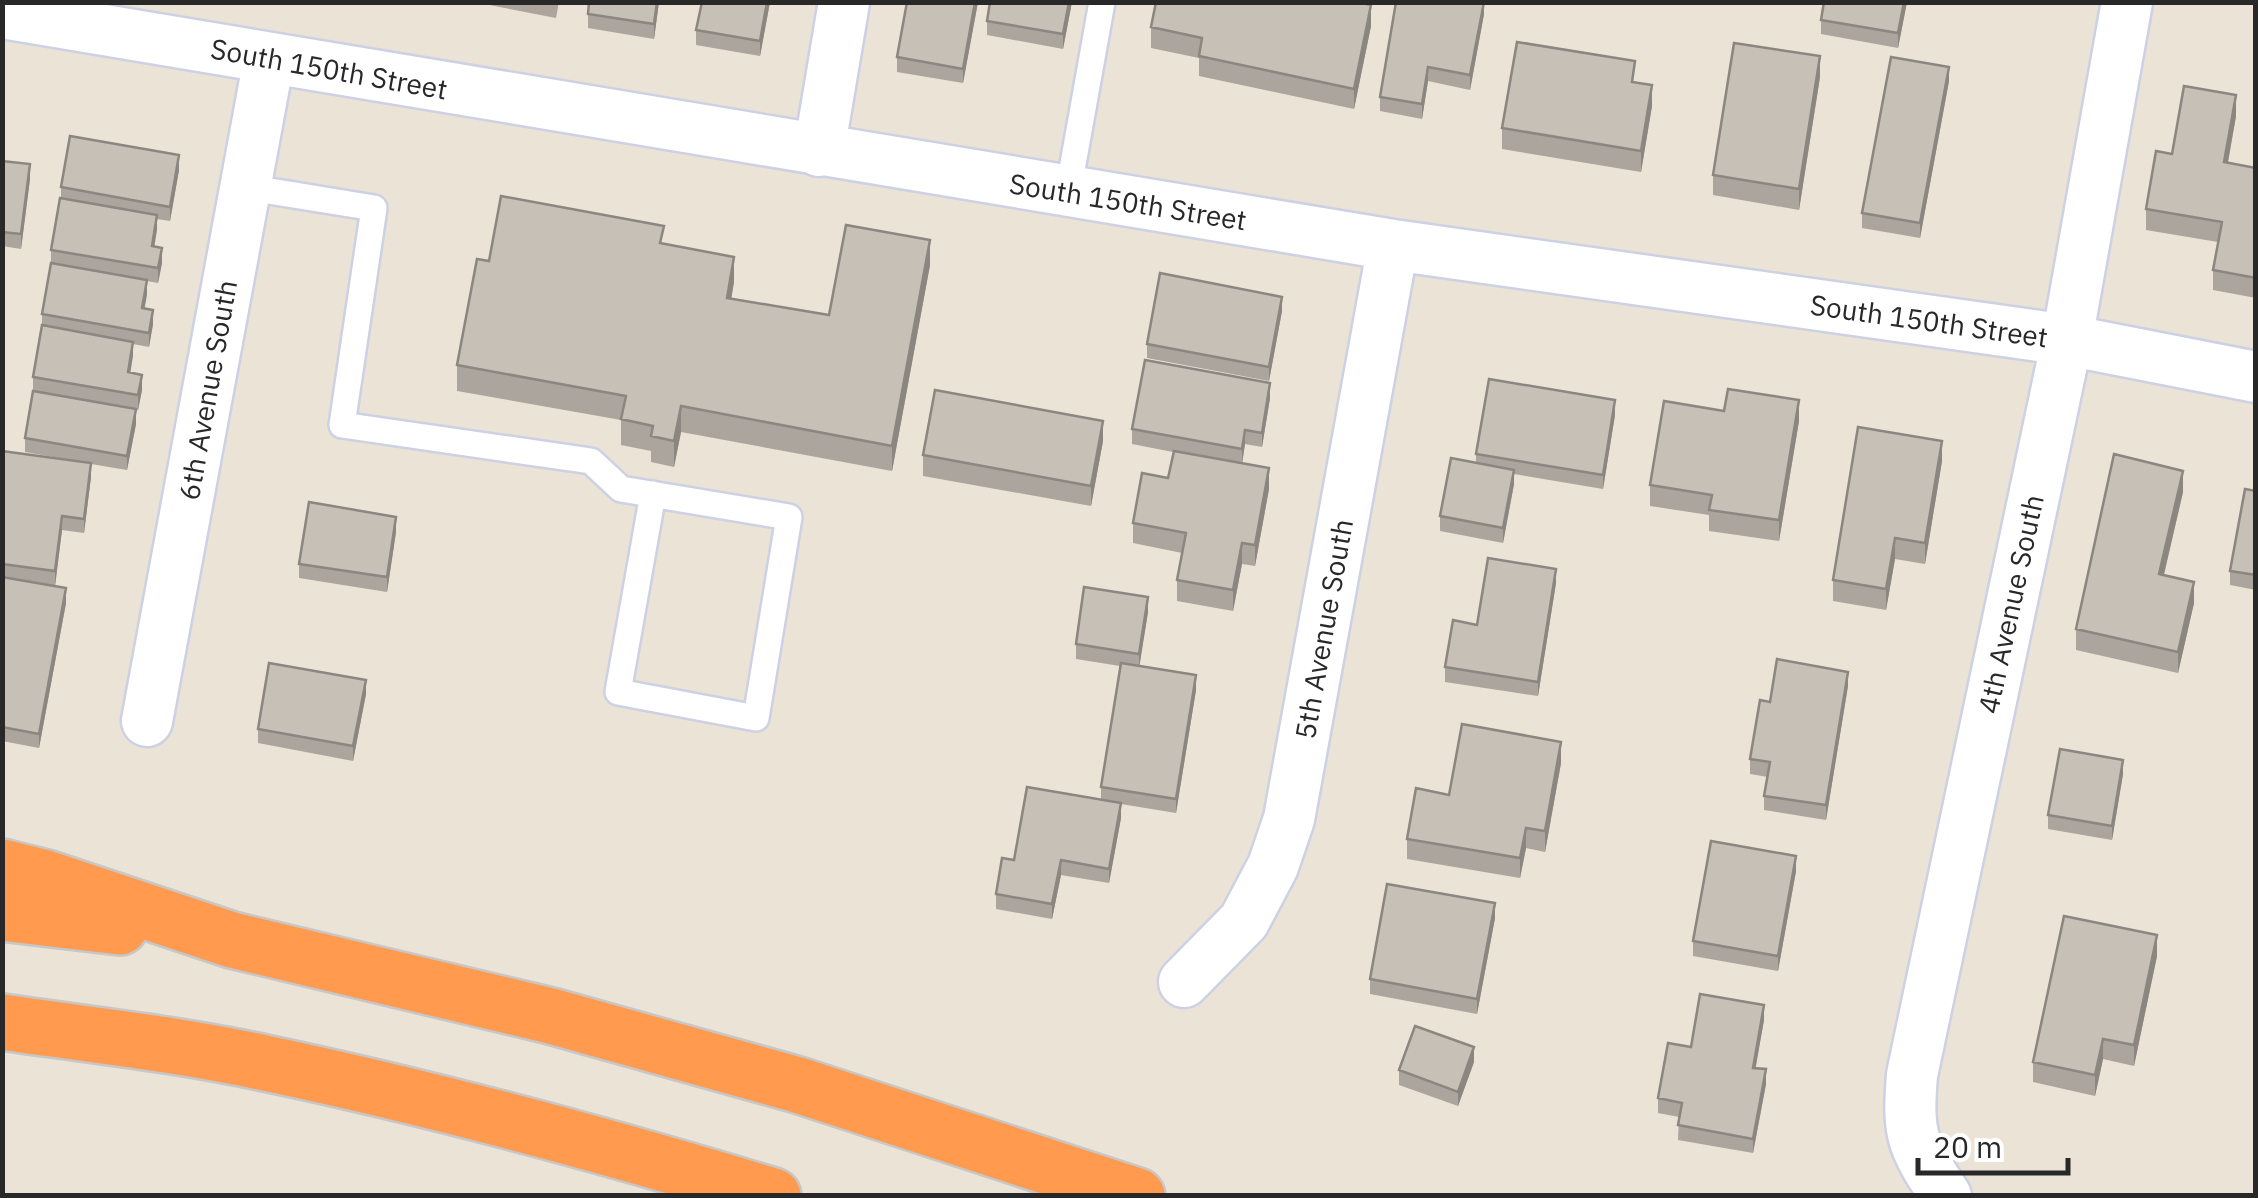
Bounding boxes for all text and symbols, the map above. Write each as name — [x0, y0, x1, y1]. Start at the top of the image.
street label: South 150th Street — [208, 29, 450, 108]
street label: South 150th Street — [1007, 164, 1249, 239]
street label: 6th Avenue South — [170, 277, 245, 503]
street label: South 150th Street — [1808, 286, 2050, 356]
street label: 4th Avenue South — [1969, 491, 2052, 717]
street label: 5th Avenue South — [1286, 516, 1361, 742]
scale bar — [1918, 1113, 2068, 1175]
text: 20 m — [1933, 1127, 2002, 1166]

